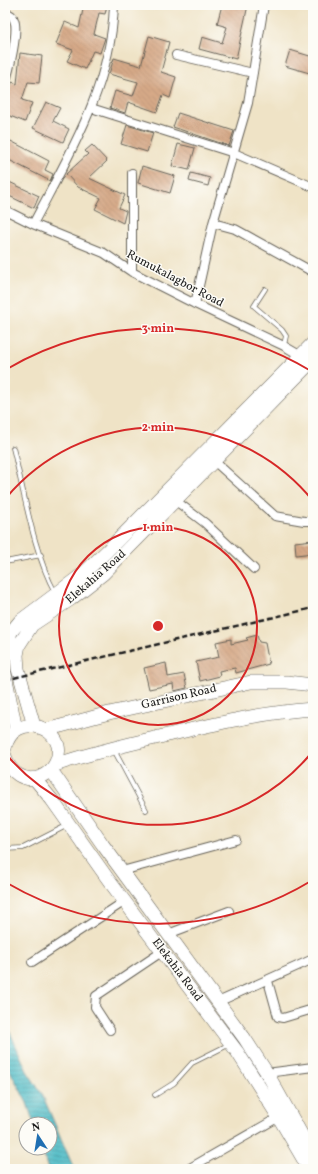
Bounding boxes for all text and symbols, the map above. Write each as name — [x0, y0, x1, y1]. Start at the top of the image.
street label: Rumukalagbor Road — [124, 247, 227, 312]
text: 3 min — [142, 321, 174, 337]
text: 2 min — [142, 420, 174, 436]
text: 1 min — [143, 520, 174, 536]
street label: Elekahia Road — [62, 546, 130, 608]
centre of rings — [151, 619, 165, 633]
street label: Garrison Road — [140, 681, 218, 713]
street label: Elekahia Road — [148, 935, 206, 1005]
north arrow — [18, 1116, 58, 1156]
text: N — [31, 1120, 42, 1136]

